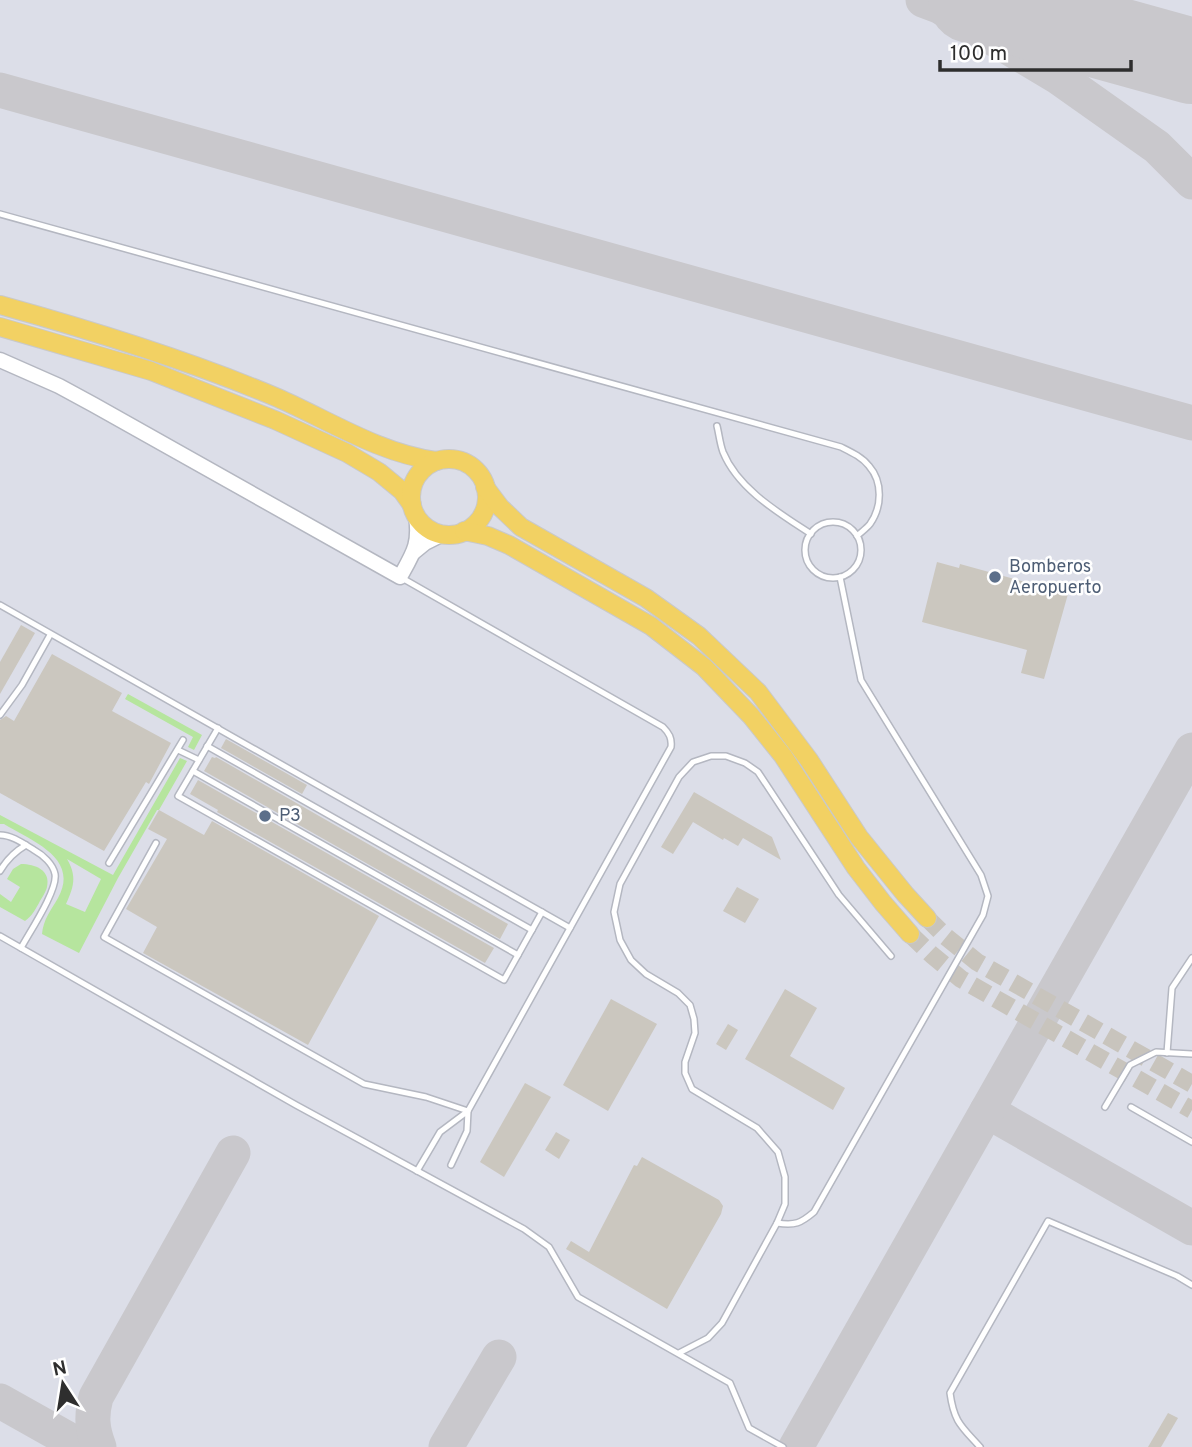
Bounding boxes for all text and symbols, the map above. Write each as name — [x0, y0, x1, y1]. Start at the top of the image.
scale bar — [940, 28, 1131, 72]
text: 100 m — [950, 41, 1007, 68]
place label: Bomberos Aeropuerto — [1009, 556, 1101, 600]
marker: Bomberos Aeropuerto — [987, 569, 1003, 585]
place label: P3 — [279, 805, 301, 828]
marker: P3 — [257, 808, 273, 824]
north arrow — [28, 1349, 98, 1419]
text: N — [51, 1356, 69, 1382]

